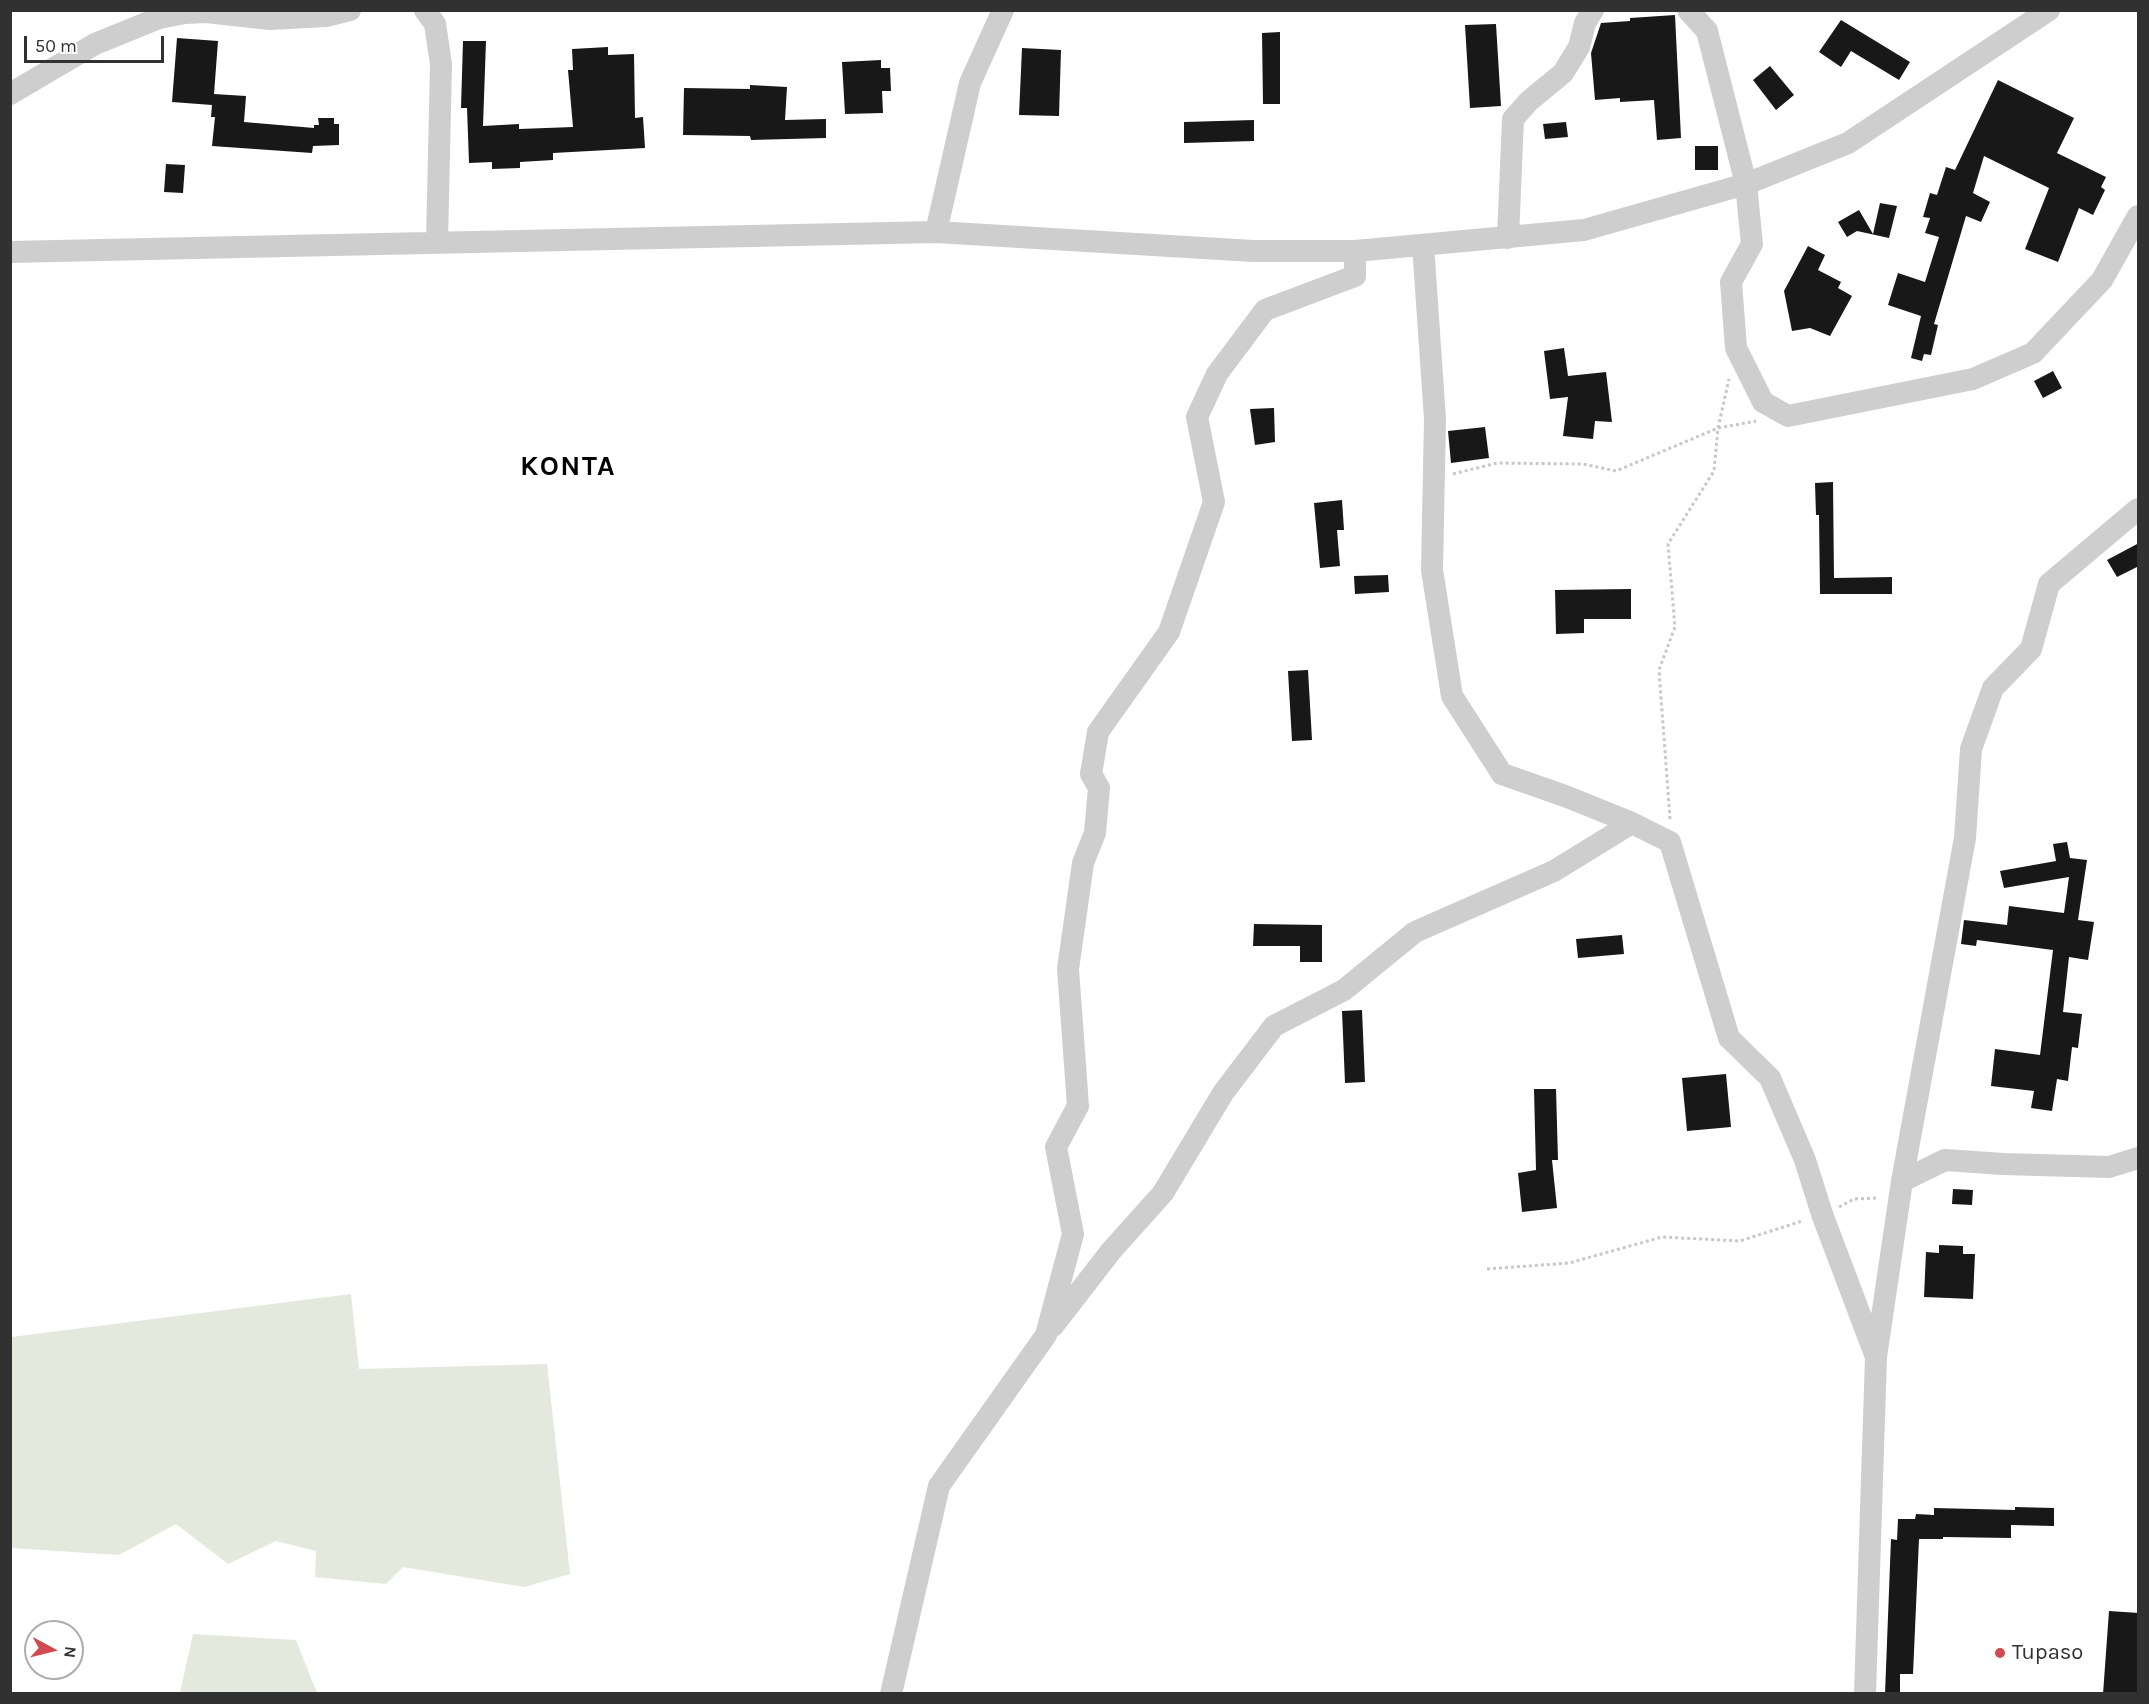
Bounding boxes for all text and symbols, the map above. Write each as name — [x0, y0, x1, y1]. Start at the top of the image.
scale bar — [27, 24, 166, 62]
text: 50 m — [35, 35, 77, 57]
district label: KONTA — [520, 450, 616, 484]
north arrow — [24, 1620, 84, 1680]
place label: Tupaso — [2012, 1640, 2083, 1666]
text: N — [60, 1645, 81, 1659]
marker: Tupaso — [1993, 1646, 2007, 1660]

